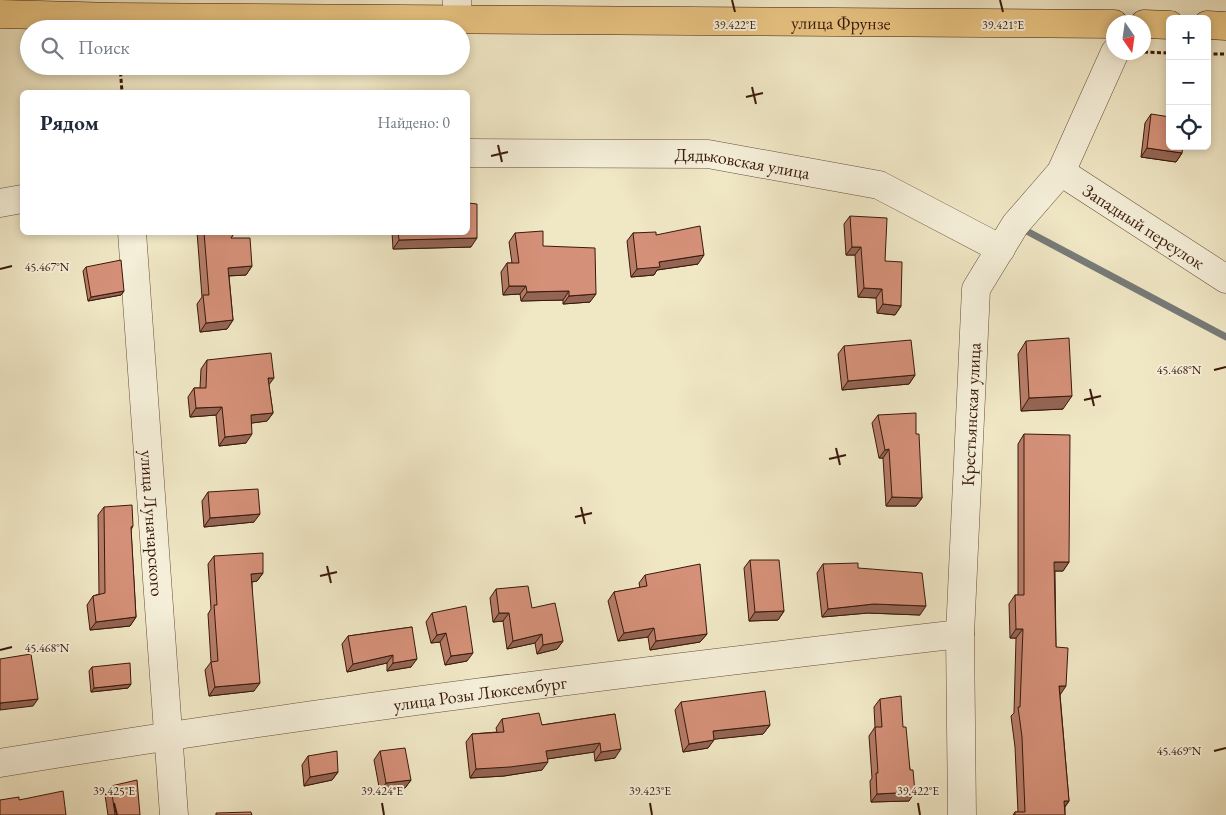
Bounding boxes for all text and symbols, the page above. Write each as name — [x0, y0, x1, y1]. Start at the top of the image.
street label: улица Фрунзе — [791, 10, 891, 34]
north arrow — [1106, 15, 1151, 60]
map controls — [1166, 15, 1211, 150]
button: + — [1166, 15, 1211, 60]
text: 39.422°E — [714, 17, 756, 33]
text: 39.421°E — [982, 17, 1024, 33]
search box — [20, 20, 470, 75]
icon: search — [38, 34, 66, 62]
text: Поиск — [78, 35, 130, 60]
button: − — [1166, 60, 1211, 105]
button: locate — [1166, 105, 1211, 150]
text: Рядом — [40, 109, 99, 136]
text: Найдено: 0 — [378, 112, 450, 133]
street label: Дядьковская улица — [674, 142, 813, 184]
street label: Западный переулок — [1079, 178, 1210, 274]
text: 45.467°N — [25, 259, 70, 275]
street label: Крестьянская улица — [955, 341, 985, 487]
text: 45.468°N — [1157, 362, 1202, 378]
street label: улица Луначарского — [136, 449, 170, 597]
text: 45.468°N — [25, 640, 70, 656]
street label: улица Розы Люксембург — [392, 670, 569, 715]
text: 45.469°N — [1157, 743, 1202, 759]
text: 39.425°E — [93, 783, 135, 799]
text: 39.424°E — [361, 783, 403, 799]
text: 39.423°E — [629, 783, 671, 799]
text: 39.422°E — [897, 783, 939, 799]

